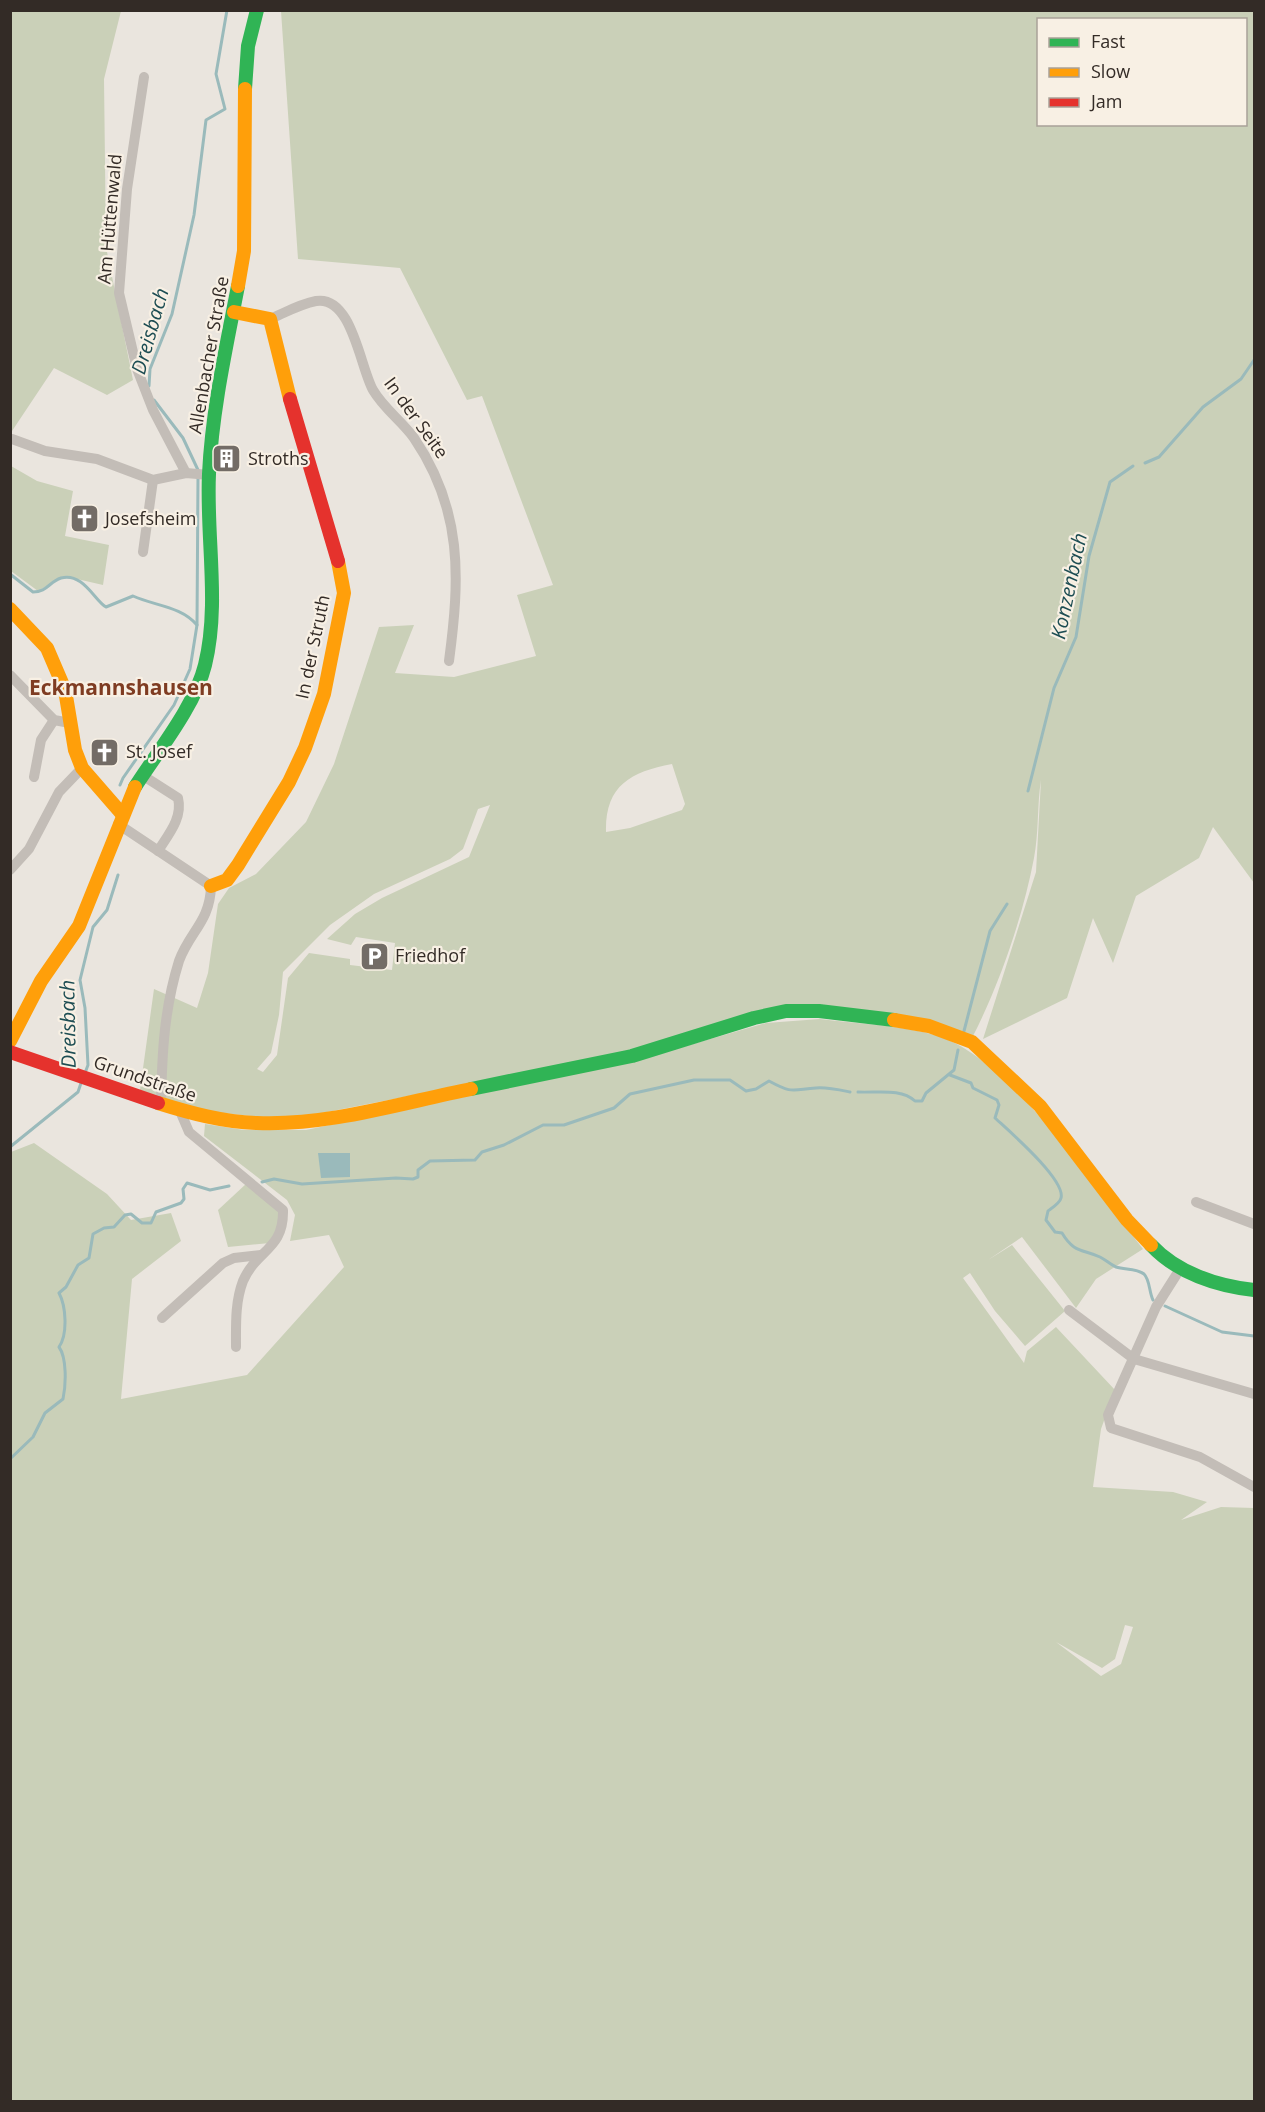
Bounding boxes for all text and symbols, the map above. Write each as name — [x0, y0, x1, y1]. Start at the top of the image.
legend — [1037, 18, 1247, 126]
text: Fast — [1091, 29, 1125, 53]
text: Slow — [1091, 59, 1130, 83]
text: Jam — [1089, 89, 1123, 113]
street label: Am Hüttenwald — [91, 153, 127, 285]
street label: Allenbacher Straße — [182, 274, 234, 435]
water label: Dreisbach — [124, 285, 175, 377]
street label: In der Seite — [379, 372, 454, 463]
building icon: Stroths — [211, 443, 243, 475]
place label: Stroths — [248, 446, 309, 470]
church icon: Josefsheim — [68, 503, 100, 535]
place label: Josefsheim — [103, 506, 196, 530]
water label: Konzenbach — [1044, 530, 1093, 641]
street label: In der Struth — [289, 592, 335, 701]
district label: Eckmannshausen — [29, 673, 213, 701]
church icon: St. Josef — [89, 736, 121, 768]
place label: St. Josef — [126, 739, 193, 763]
parking icon: Friedhof — [358, 940, 390, 972]
place label: Friedhof — [395, 943, 466, 967]
water label: Dreisbach — [53, 980, 82, 1068]
street label: Grundstraße — [91, 1049, 200, 1107]

